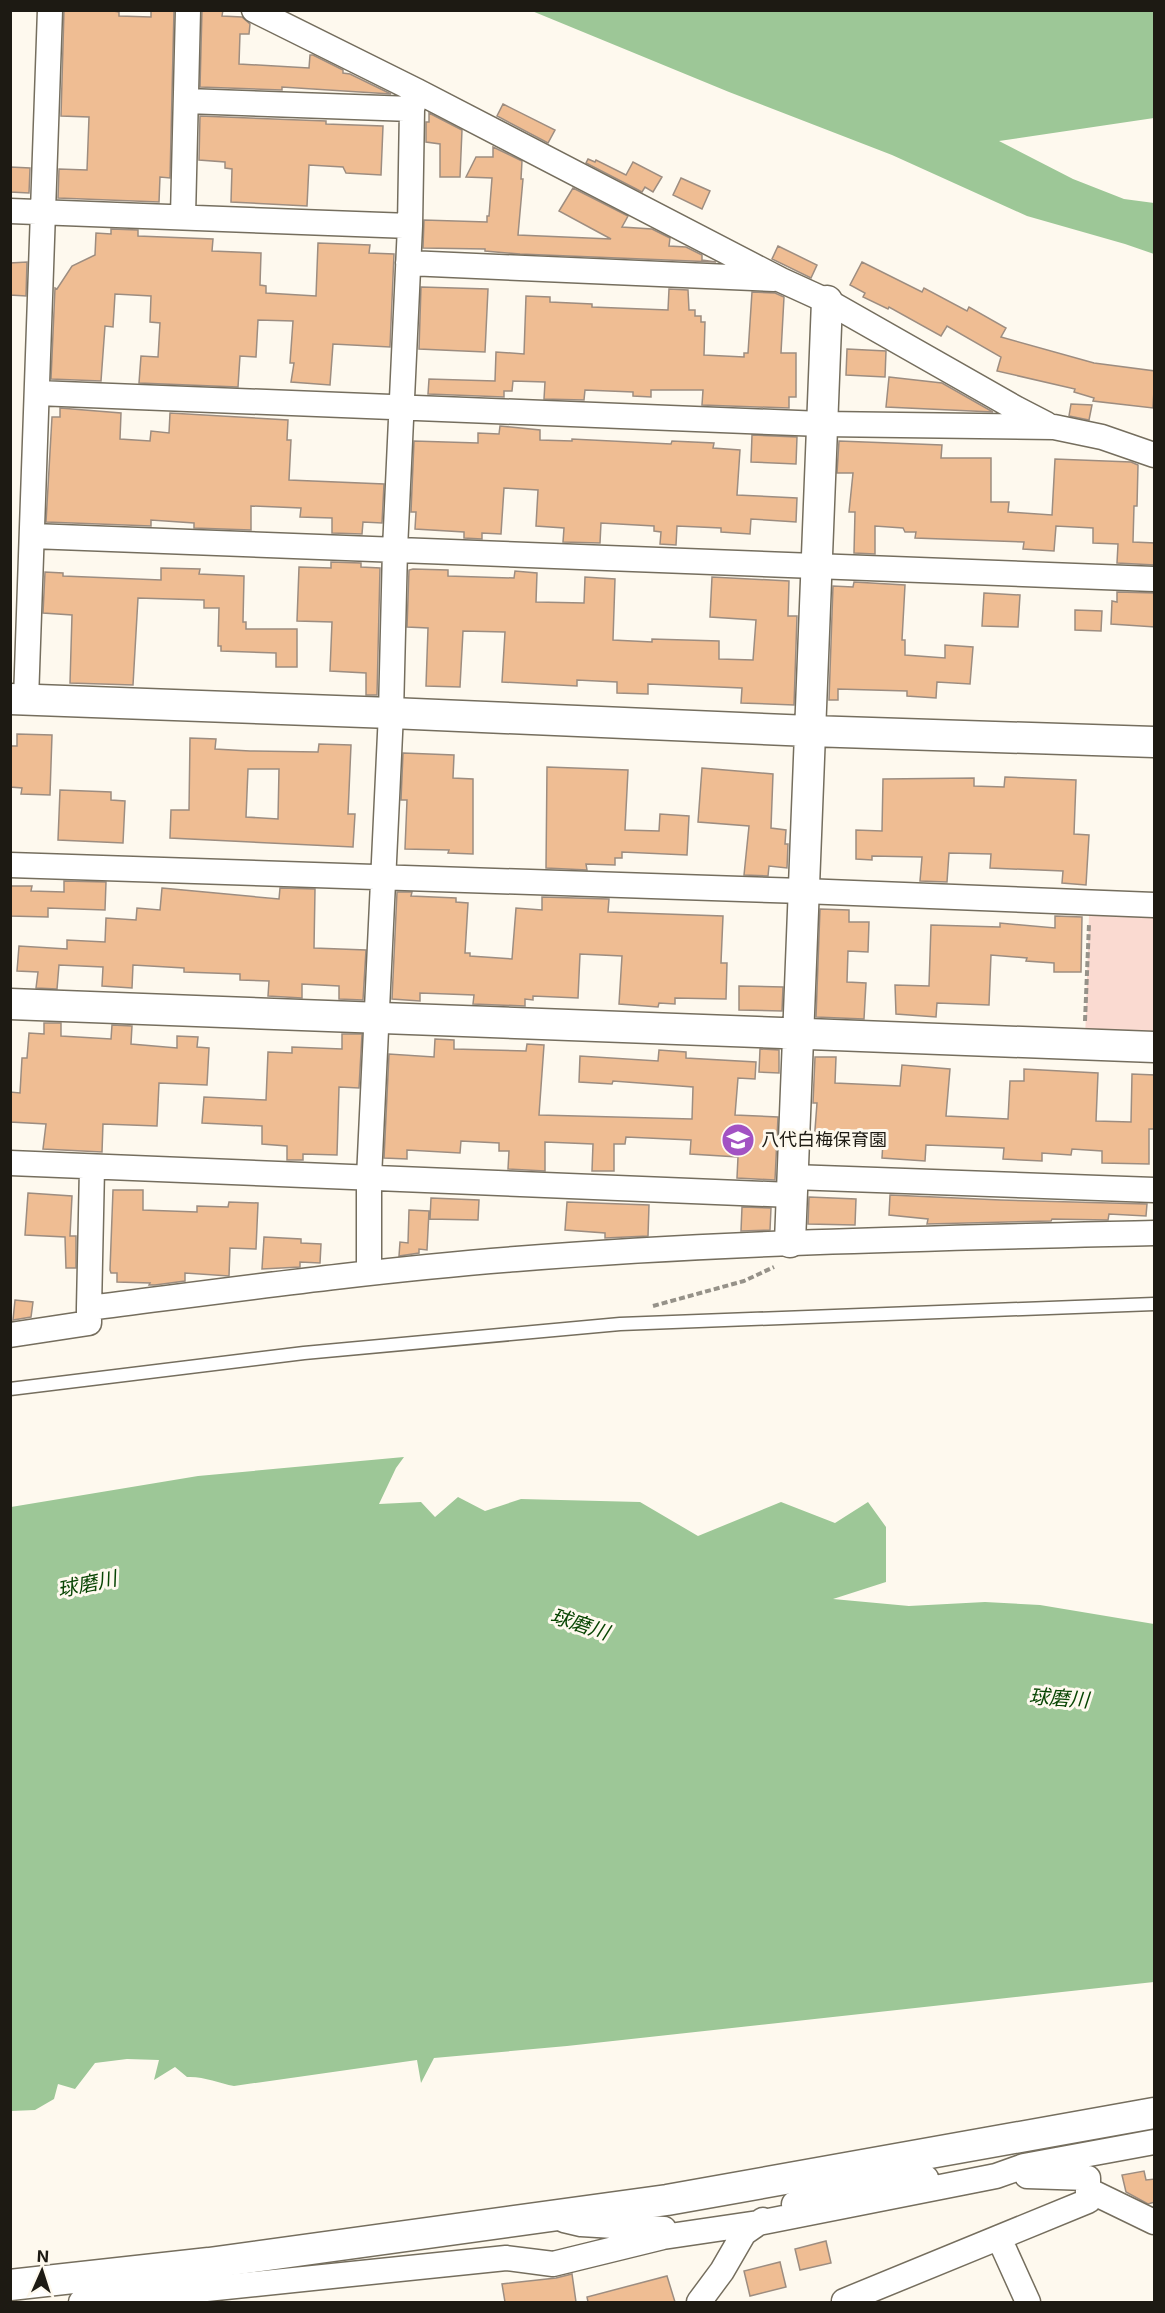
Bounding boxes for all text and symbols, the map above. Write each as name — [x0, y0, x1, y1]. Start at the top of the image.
school or university icon: 八代白梅保育園 — [720, 1122, 756, 1158]
place label: 八代白梅保育園 — [761, 1129, 887, 1150]
water label: 球磨川 — [55, 1566, 121, 1602]
water label: 球磨川 — [548, 1603, 614, 1645]
water label: 球磨川 — [1028, 1684, 1092, 1712]
north arrow — [12, 2241, 72, 2301]
text: N — [36, 2246, 49, 2266]

